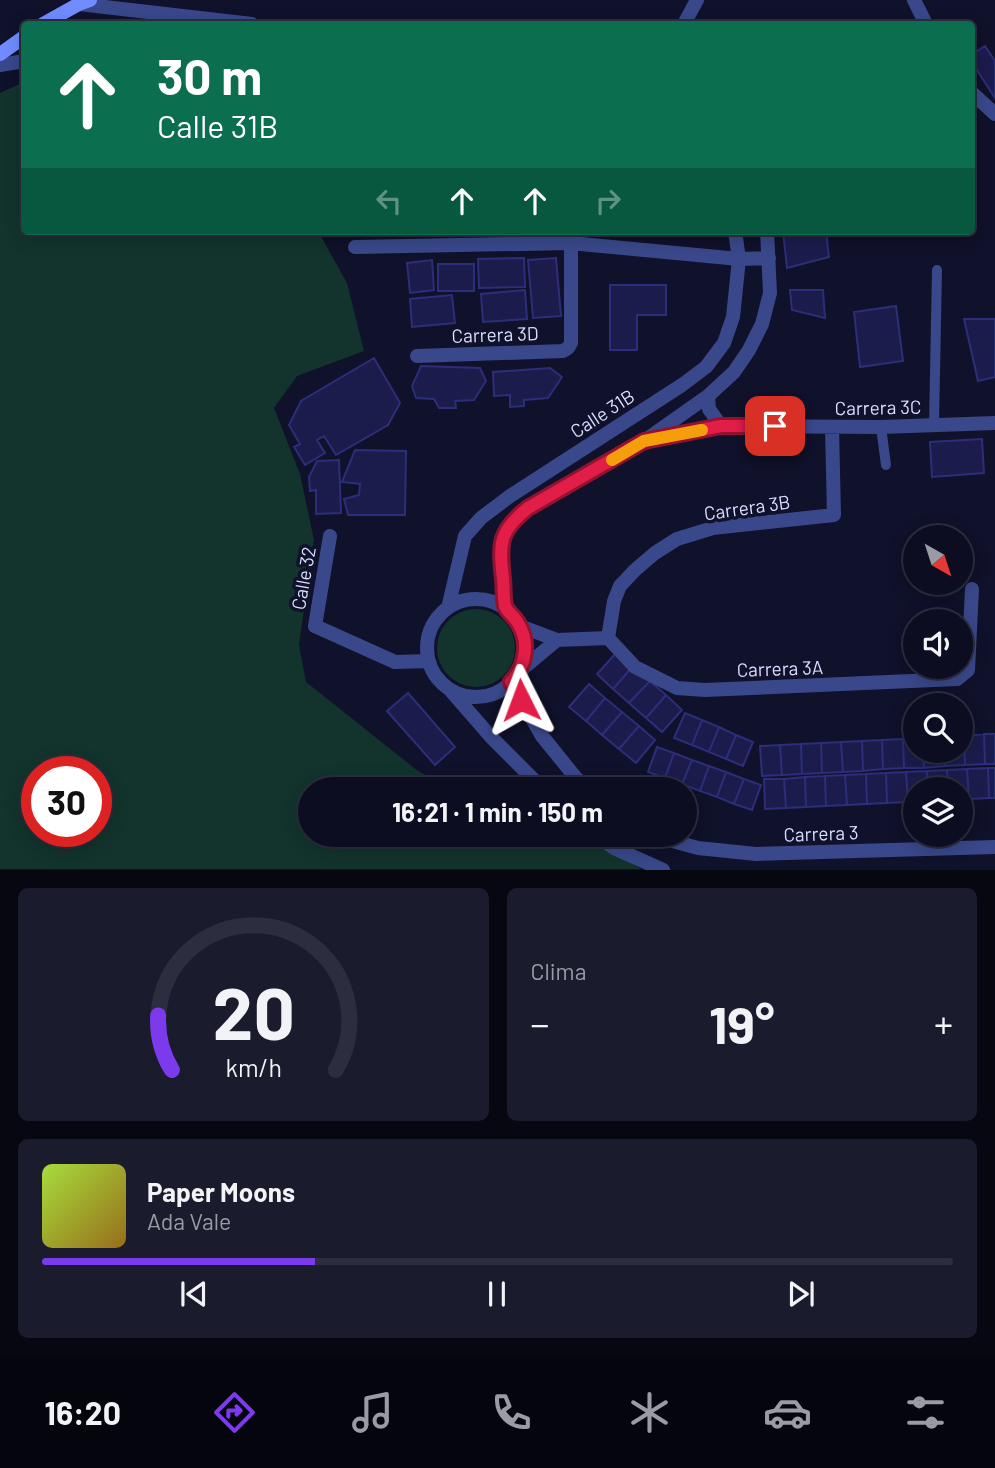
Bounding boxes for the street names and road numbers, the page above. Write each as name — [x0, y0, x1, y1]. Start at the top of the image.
street label: Carrera 3D — [451, 321, 539, 347]
street label: Calle 31B — [566, 384, 638, 442]
street label: Carrera 3C — [834, 395, 922, 419]
street label: Carrera 3B — [702, 490, 792, 524]
street label: Calle 32 — [286, 545, 320, 611]
street label: Carrera 3A — [736, 655, 824, 681]
street label: Carrera 3 — [783, 820, 859, 846]

